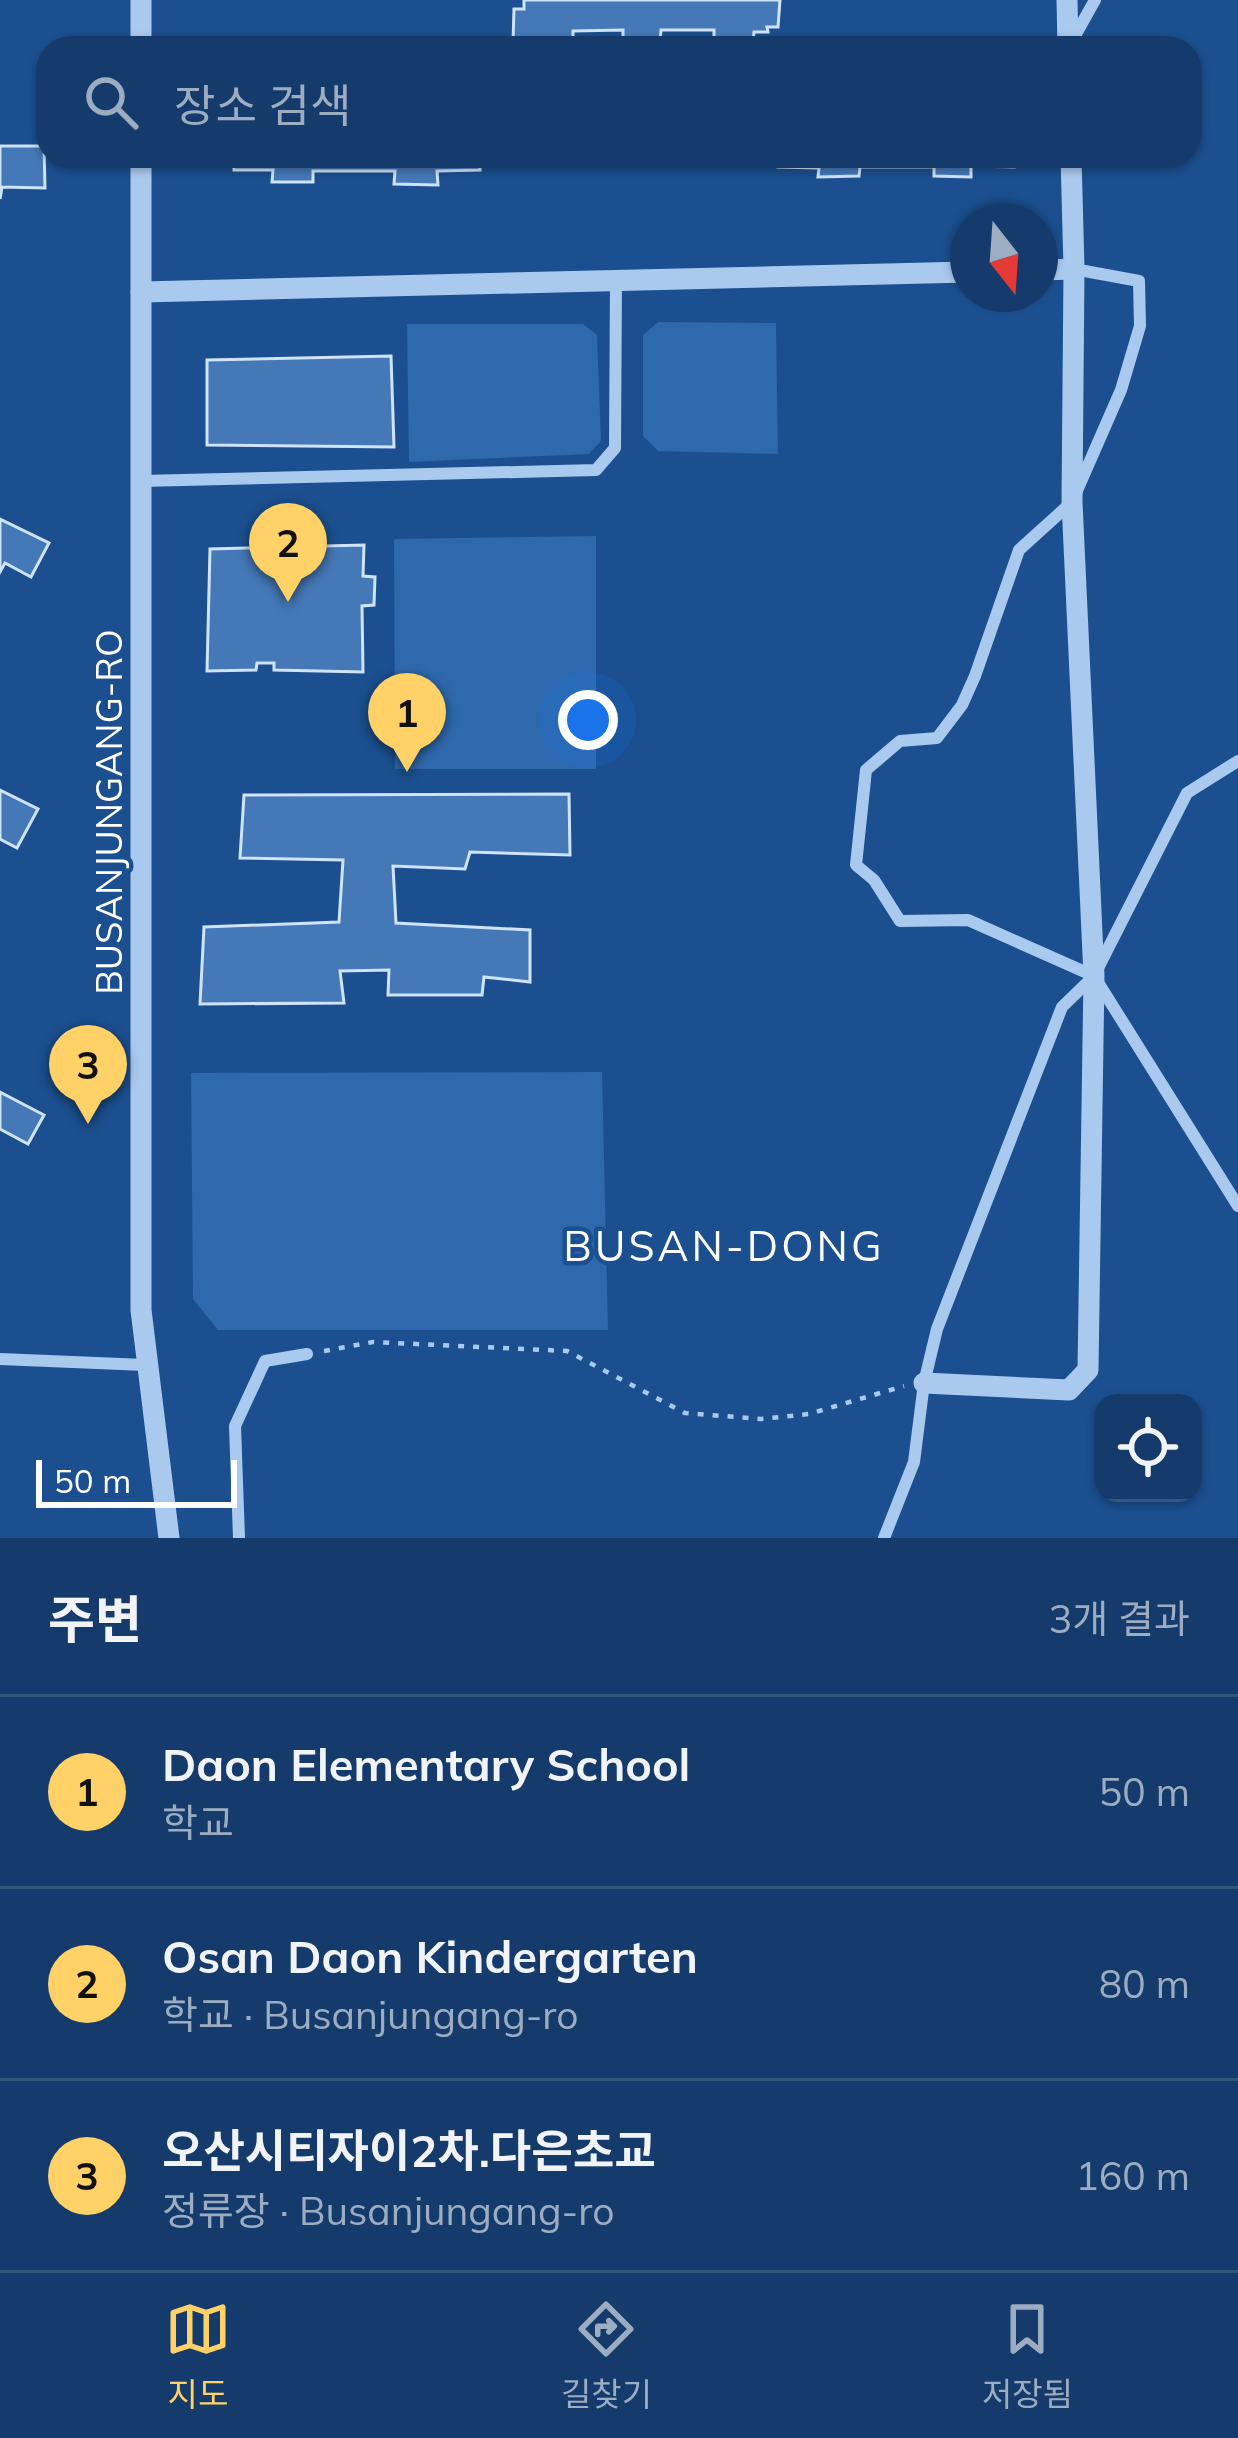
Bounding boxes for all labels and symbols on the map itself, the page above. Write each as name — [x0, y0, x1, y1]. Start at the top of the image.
north arrow — [950, 204, 1058, 312]
pin: 2 — [249, 503, 327, 602]
street label: BUSANJUNGANG-RO — [86, 629, 131, 995]
pin: 1 — [368, 673, 446, 772]
your location — [558, 690, 618, 750]
pin: 3 — [49, 1025, 127, 1124]
district label: BUSAN-DONG — [563, 1219, 885, 1272]
scale bar — [36, 1454, 237, 1507]

